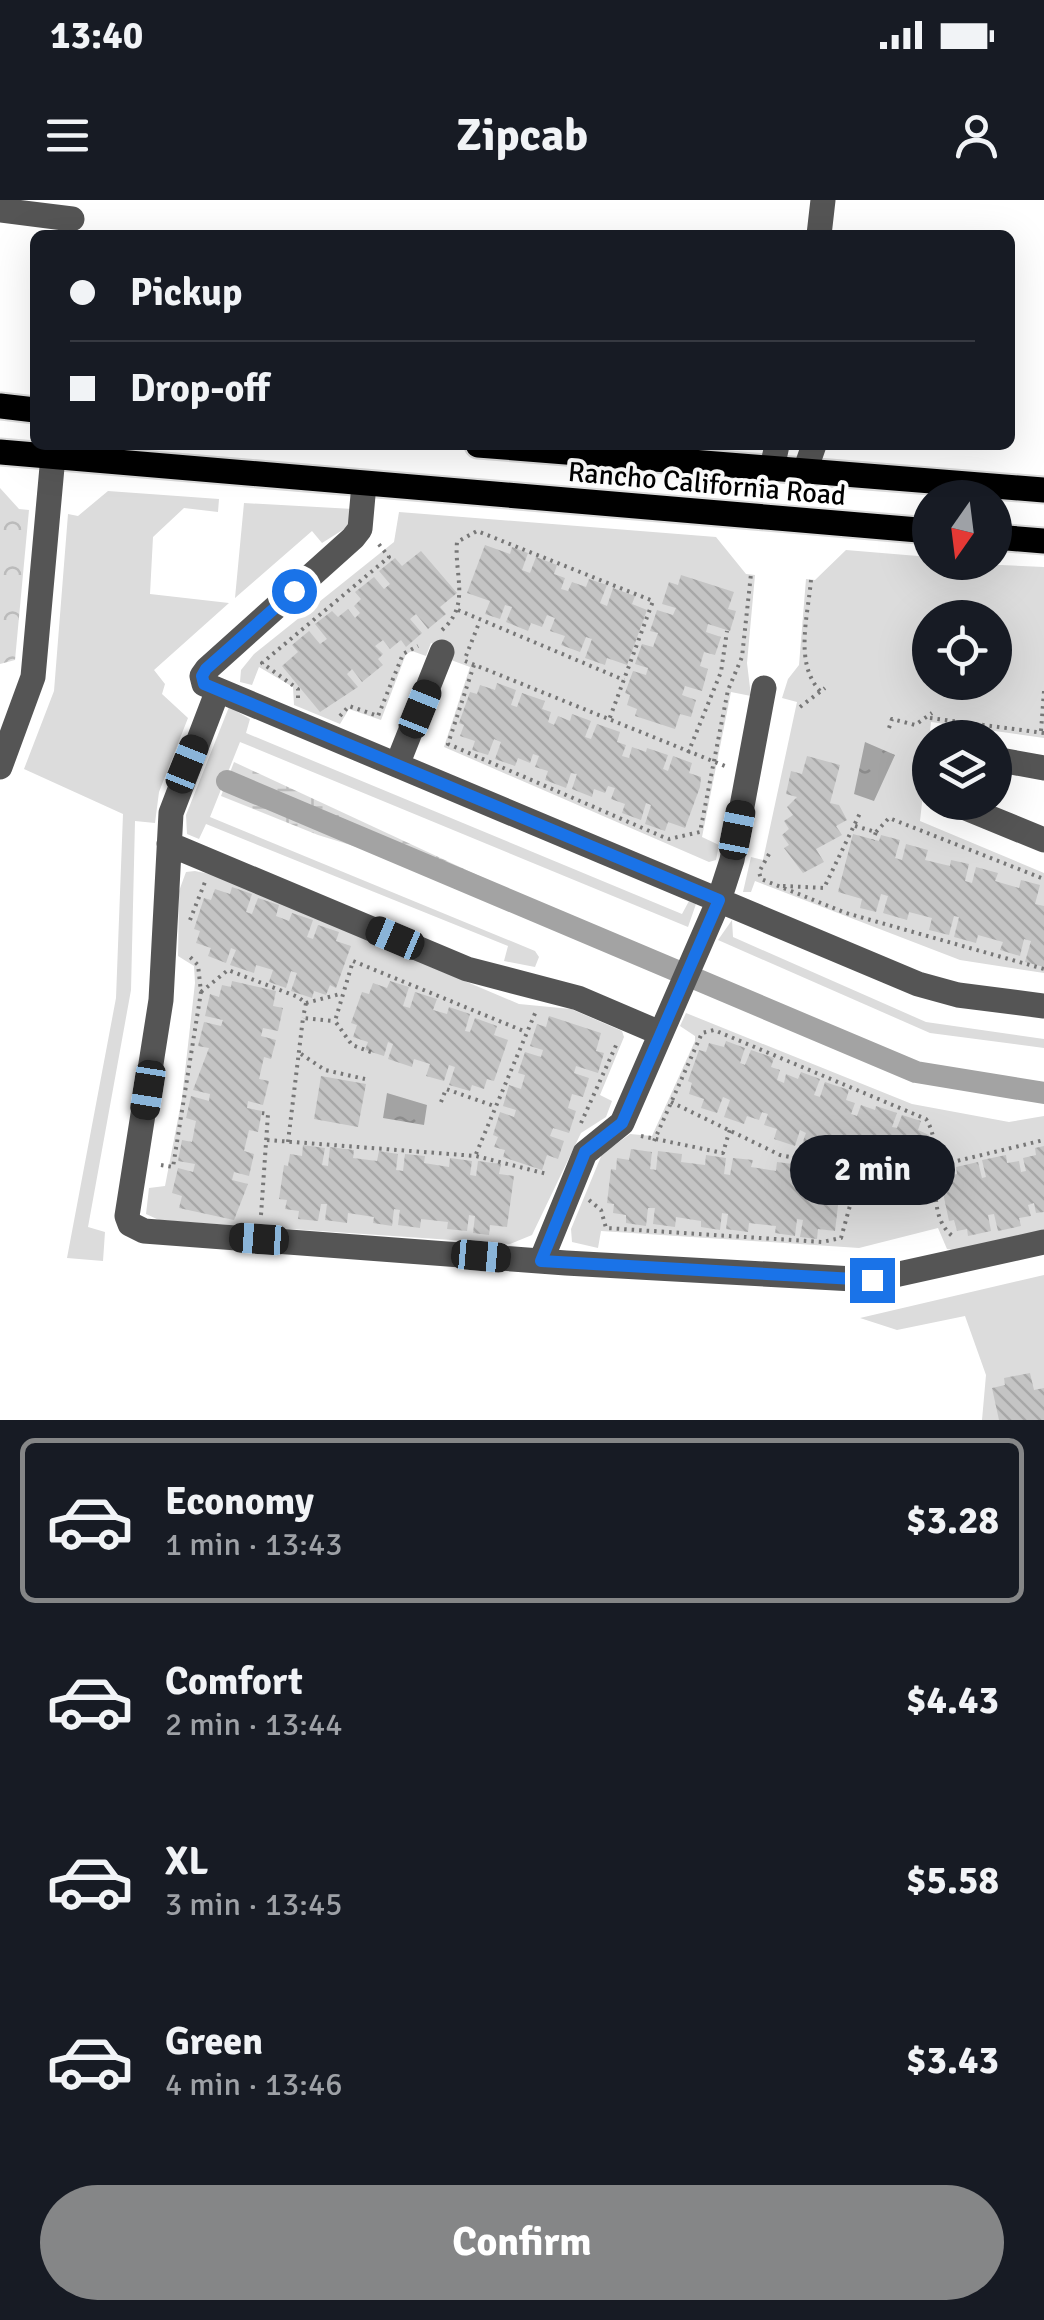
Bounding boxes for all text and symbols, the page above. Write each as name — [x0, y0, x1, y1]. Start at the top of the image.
text: 13:40 — [50, 12, 143, 59]
icon: menu — [40, 108, 95, 163]
text: Zipcab — [456, 108, 588, 163]
icon: person — [949, 108, 1004, 163]
text: Pickup — [130, 269, 242, 316]
text: Drop-off — [130, 365, 270, 412]
street label: Rancho California Road — [567, 455, 847, 513]
north arrow — [912, 480, 1012, 580]
map controls — [912, 480, 1012, 820]
route start — [272, 569, 317, 614]
button: locate — [912, 600, 1012, 700]
car — [395, 676, 445, 742]
button: layers — [912, 720, 1012, 820]
car — [162, 731, 212, 797]
car — [717, 798, 757, 862]
car — [362, 912, 428, 964]
car — [128, 1058, 168, 1122]
callout: 2 min — [790, 1135, 954, 1205]
text: 2 min — [834, 1150, 911, 1189]
car — [228, 1222, 290, 1256]
car — [450, 1238, 512, 1274]
route end — [850, 1258, 895, 1303]
icon: car — [45, 1476, 135, 1566]
text: Economy — [165, 1478, 314, 1525]
text: $3.28 — [906, 1497, 999, 1544]
text: 1 min · 13:43 — [165, 1525, 343, 1564]
icon: car — [45, 1656, 135, 1746]
text: Comfort — [165, 1658, 303, 1705]
text: $4.43 — [906, 1677, 999, 1724]
text: 2 min · 13:44 — [165, 1705, 343, 1744]
icon: car — [45, 1836, 135, 1926]
text: XL — [165, 1838, 208, 1885]
text: $5.58 — [906, 1857, 999, 1904]
text: 3 min · 13:45 — [165, 1885, 343, 1924]
icon: car — [45, 2016, 135, 2106]
text: Green — [165, 2018, 263, 2065]
text: $3.43 — [906, 2037, 999, 2084]
text: 4 min · 13:46 — [165, 2065, 343, 2104]
button: Confirm — [40, 2185, 1004, 2300]

